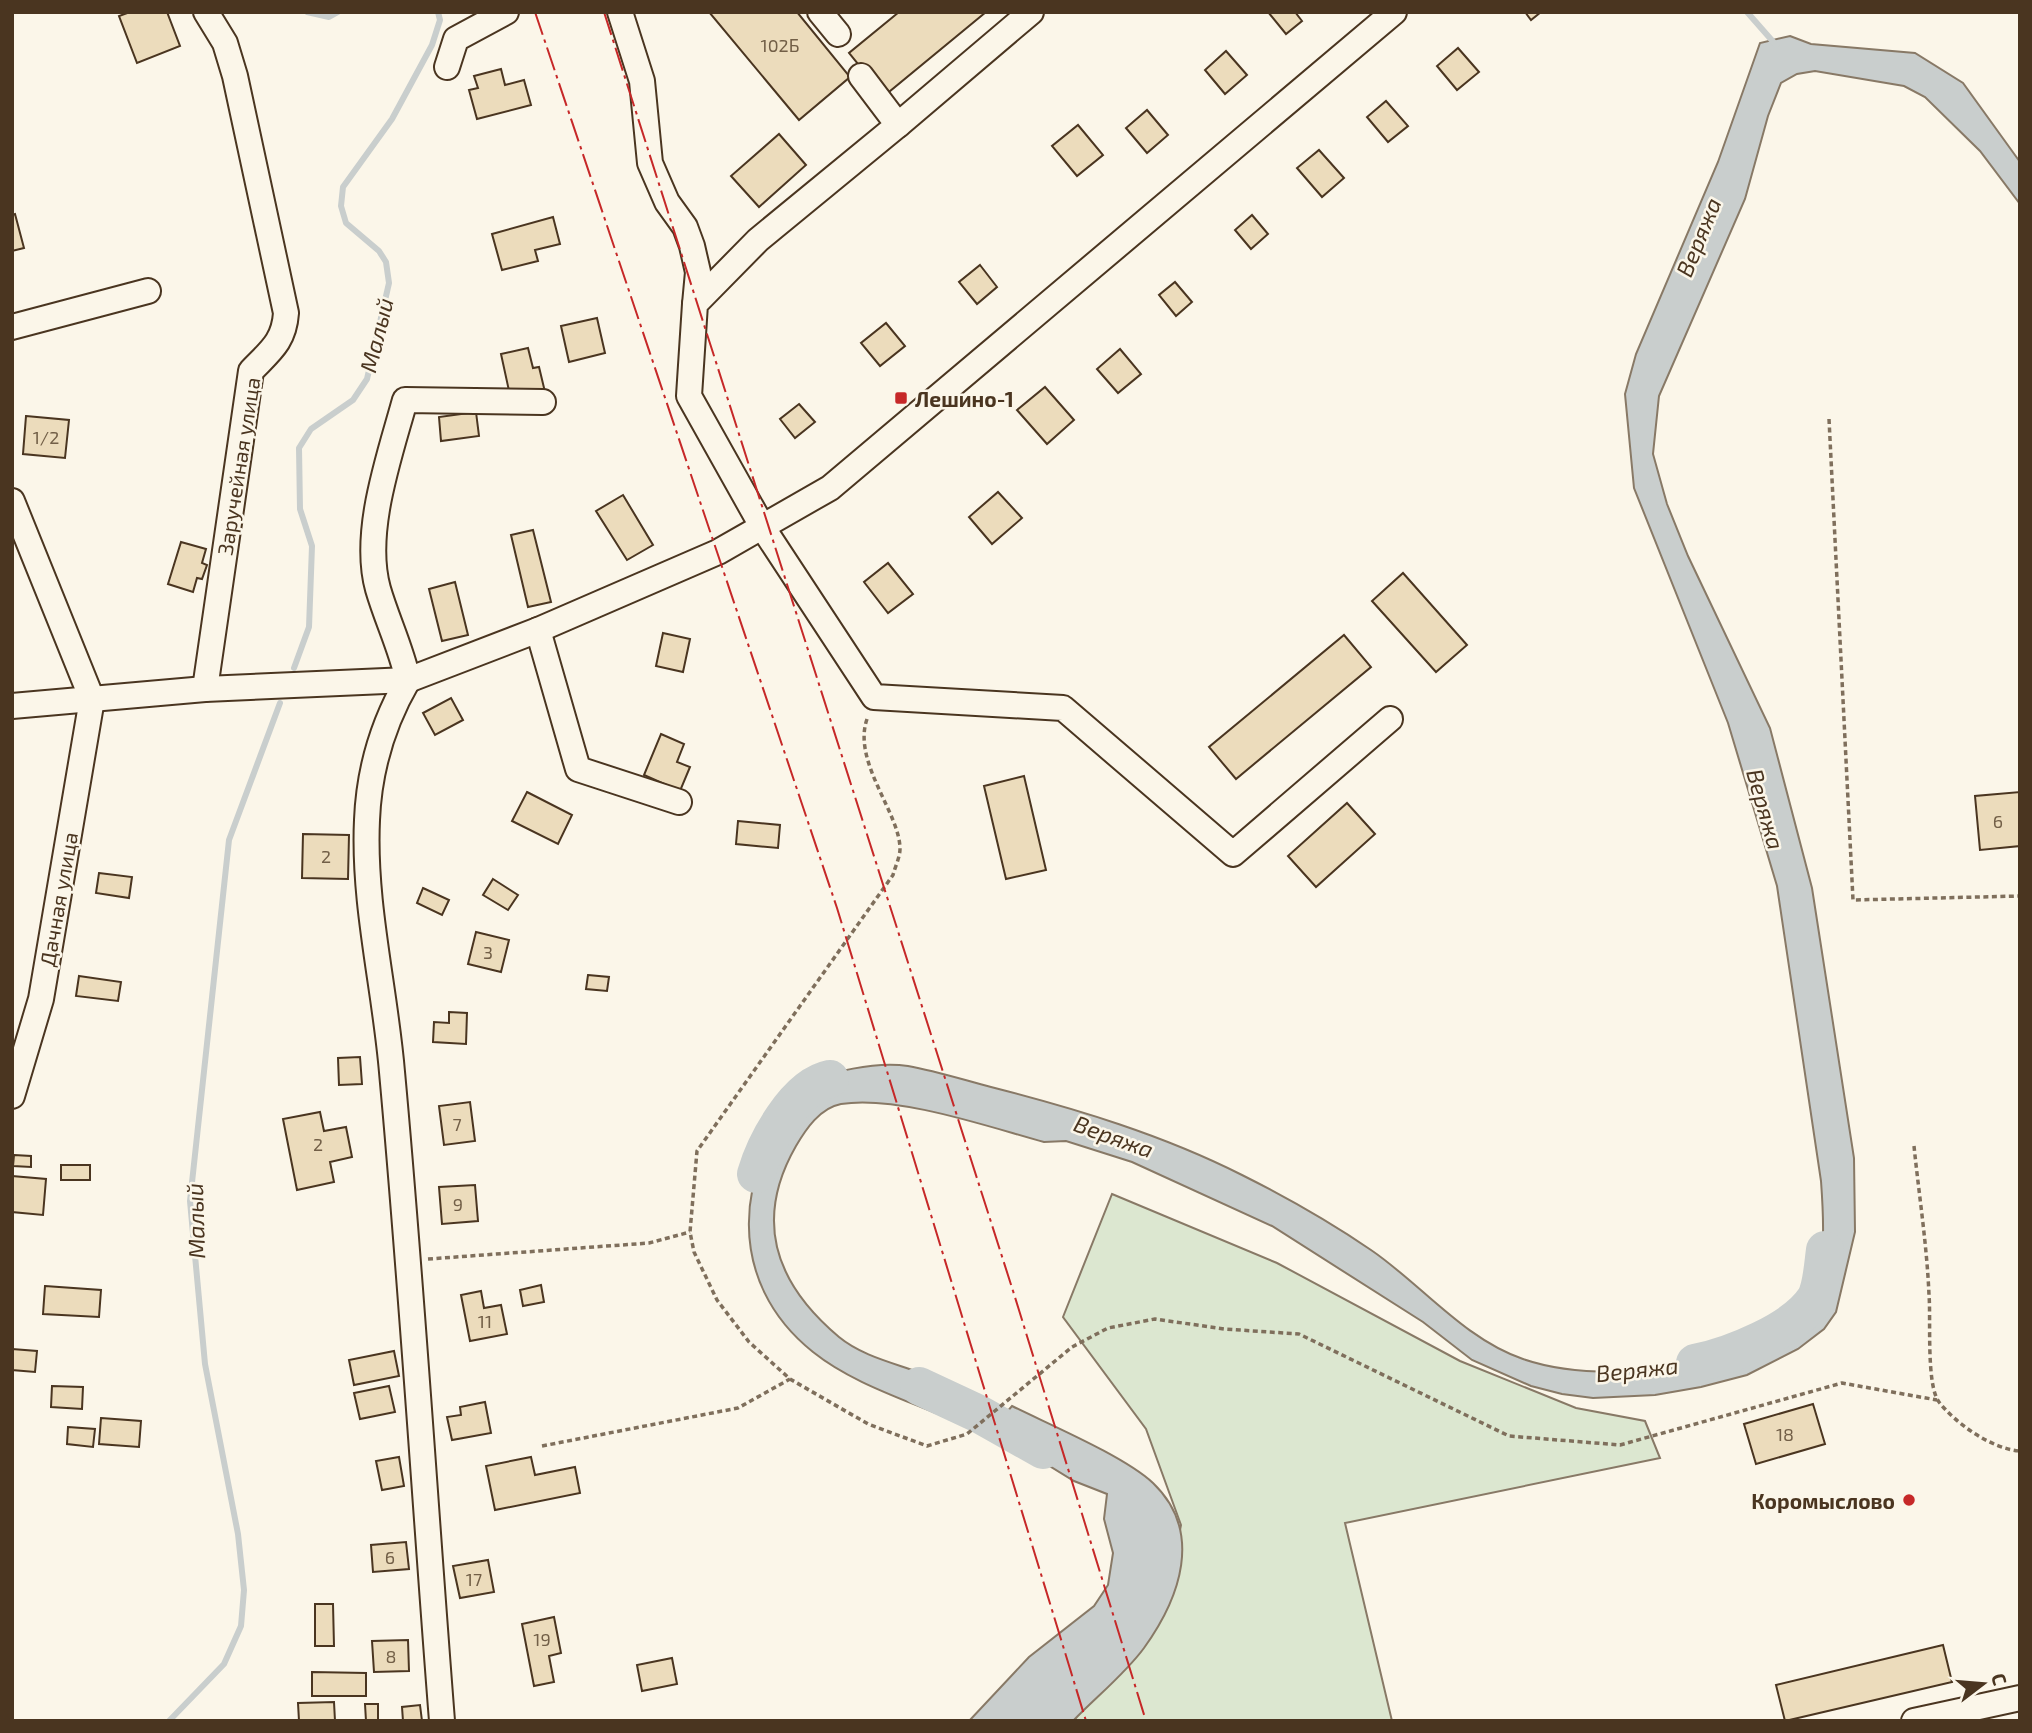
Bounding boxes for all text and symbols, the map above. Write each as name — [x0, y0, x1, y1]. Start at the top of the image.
house number: 102Б — [761, 34, 799, 56]
water label: Веряжа — [1670, 193, 1726, 281]
water label: Малый — [353, 295, 399, 375]
street label: Заручейная улица — [212, 375, 265, 557]
place label: Лешино-1 — [915, 386, 1014, 411]
marker: Лешино-1 — [893, 390, 909, 406]
house number: 1/2 — [33, 426, 59, 448]
water label: Веряжа — [1741, 765, 1791, 853]
house number: 6 — [1993, 810, 2003, 832]
street label: Дачная улица — [34, 830, 83, 968]
house number: 2 — [321, 845, 331, 867]
house number: 3 — [483, 941, 493, 963]
water label: Веряжа — [1070, 1109, 1158, 1163]
house number: 7 — [452, 1113, 462, 1135]
house number: 2 — [313, 1133, 323, 1155]
water label: Малый — [180, 1183, 210, 1259]
house number: 9 — [453, 1193, 463, 1215]
house number: 11 — [478, 1310, 492, 1332]
water label: Веряжа — [1594, 1351, 1680, 1387]
house number: 18 — [1776, 1423, 1794, 1445]
place label: Коромыслово — [1751, 1488, 1895, 1513]
marker: Коромыслово — [1901, 1492, 1917, 1508]
house number: 6 — [385, 1546, 395, 1568]
house number: 17 — [466, 1568, 482, 1590]
house number: 19 — [533, 1628, 551, 1650]
house number: 8 — [386, 1645, 396, 1667]
north arrow — [1948, 1649, 2018, 1719]
text: С — [1987, 1671, 2012, 1688]

